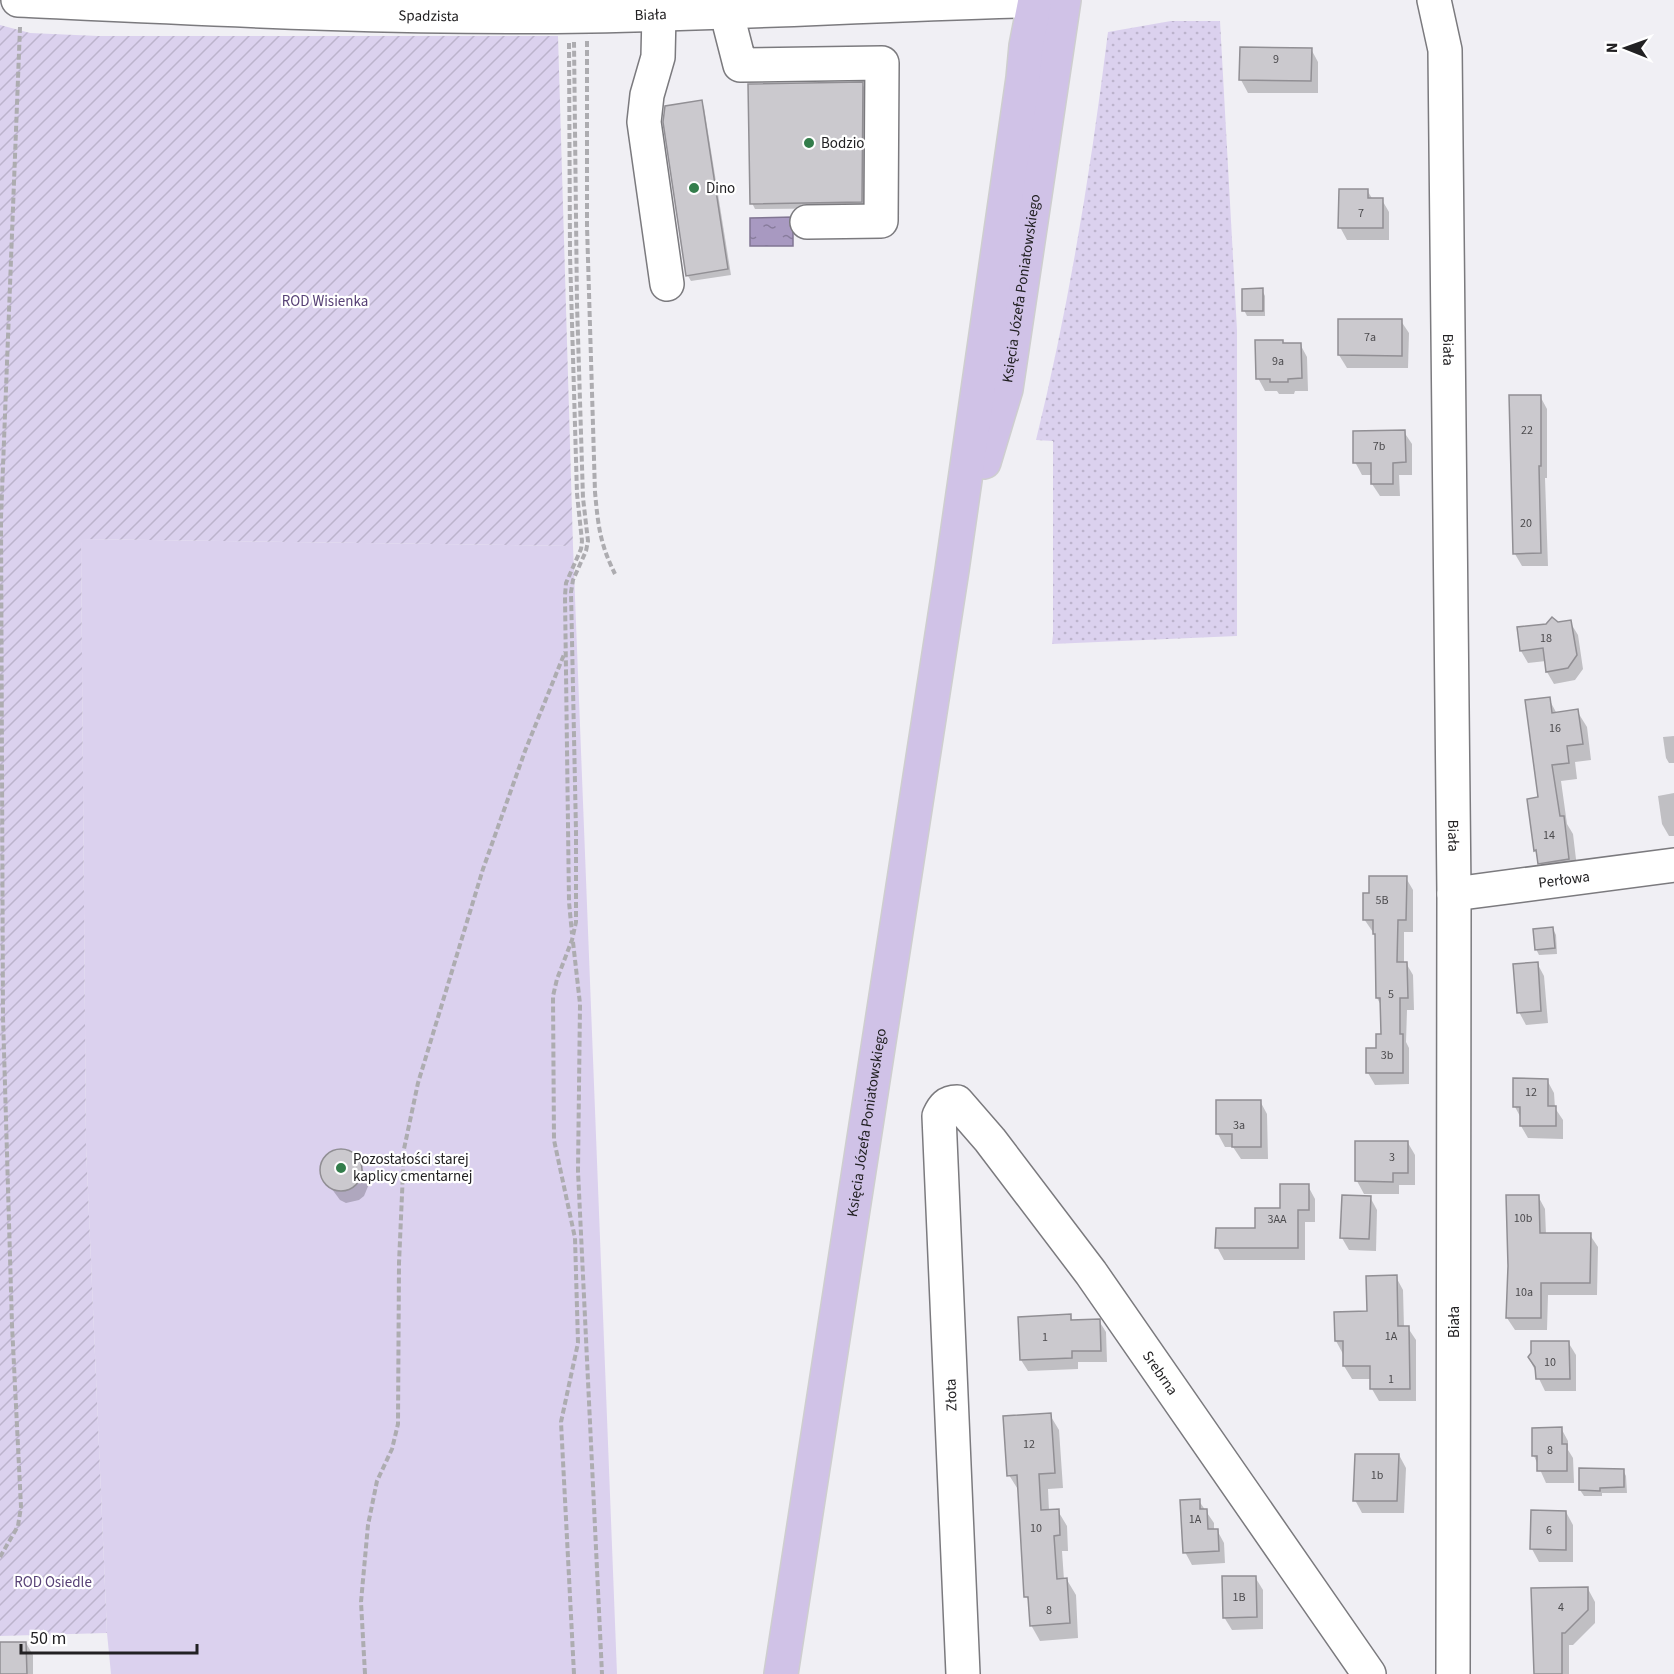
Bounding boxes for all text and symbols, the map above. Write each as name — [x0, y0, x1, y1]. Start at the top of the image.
street label: Biała — [634, 4, 667, 26]
street label: Spadzista — [398, 5, 459, 27]
north arrow — [1596, 18, 1656, 78]
text: N — [1601, 42, 1623, 53]
house number: 9 — [1273, 51, 1279, 68]
place label: Bodzio — [821, 133, 864, 154]
marker: Bodzio — [802, 136, 816, 150]
place label: Dino — [706, 178, 735, 199]
marker: Dino — [687, 181, 701, 195]
street label: Księcia Józefa Poniatowskiego — [997, 193, 1046, 384]
house number: 7 — [1358, 205, 1364, 222]
park label: ROD Wisienka — [282, 291, 368, 312]
house number: 7a — [1364, 329, 1376, 346]
street label: Biała — [1437, 334, 1458, 366]
house number: 9a — [1272, 353, 1284, 370]
house number: 22 — [1521, 422, 1533, 439]
house number: 7b — [1373, 438, 1386, 455]
house number: 20 — [1520, 515, 1532, 532]
house number: 18 — [1540, 630, 1552, 647]
house number: 16 — [1549, 720, 1561, 737]
street label: Biała — [1442, 820, 1464, 852]
house number: 14 — [1543, 827, 1555, 844]
street label: Perłowa — [1537, 866, 1591, 894]
house number: 5B — [1375, 892, 1389, 909]
house number: 5 — [1388, 986, 1394, 1003]
street label: Księcia Józefa Poniatowskiego — [842, 1027, 892, 1218]
house number: 3b — [1381, 1047, 1394, 1064]
house number: 12 — [1525, 1084, 1537, 1101]
house number: 3a — [1233, 1117, 1245, 1134]
place label: Pozostałości starej kaplicy cmentarnej — [353, 1149, 472, 1187]
house number: 3 — [1389, 1149, 1395, 1166]
marker: Pozostałości starej kaplicy cmentarnej — [334, 1161, 348, 1175]
house number: 10b — [1514, 1210, 1533, 1227]
house number: 3AA — [1268, 1211, 1287, 1228]
house number: 10a — [1515, 1284, 1533, 1301]
street label: Biała — [1444, 1306, 1465, 1338]
house number: 1A — [1385, 1328, 1398, 1345]
house number: 1 — [1042, 1329, 1048, 1346]
street label: Srebrna — [1137, 1347, 1183, 1400]
house number: 10 — [1544, 1354, 1556, 1371]
house number: 1 — [1388, 1371, 1394, 1388]
street label: Złota — [940, 1378, 963, 1412]
house number: 12 — [1023, 1436, 1035, 1453]
house number: 8 — [1547, 1442, 1553, 1459]
house number: 1b — [1371, 1467, 1384, 1484]
house number: 1A — [1189, 1511, 1202, 1528]
house number: 10 — [1030, 1520, 1042, 1537]
house number: 6 — [1546, 1522, 1552, 1539]
park label: ROD Osiedle — [14, 1572, 92, 1593]
house number: 1B — [1232, 1589, 1246, 1606]
house number: 4 — [1558, 1599, 1564, 1616]
house number: 8 — [1046, 1602, 1052, 1619]
scale bar — [21, 1617, 196, 1655]
text: 50 m — [30, 1626, 66, 1651]

